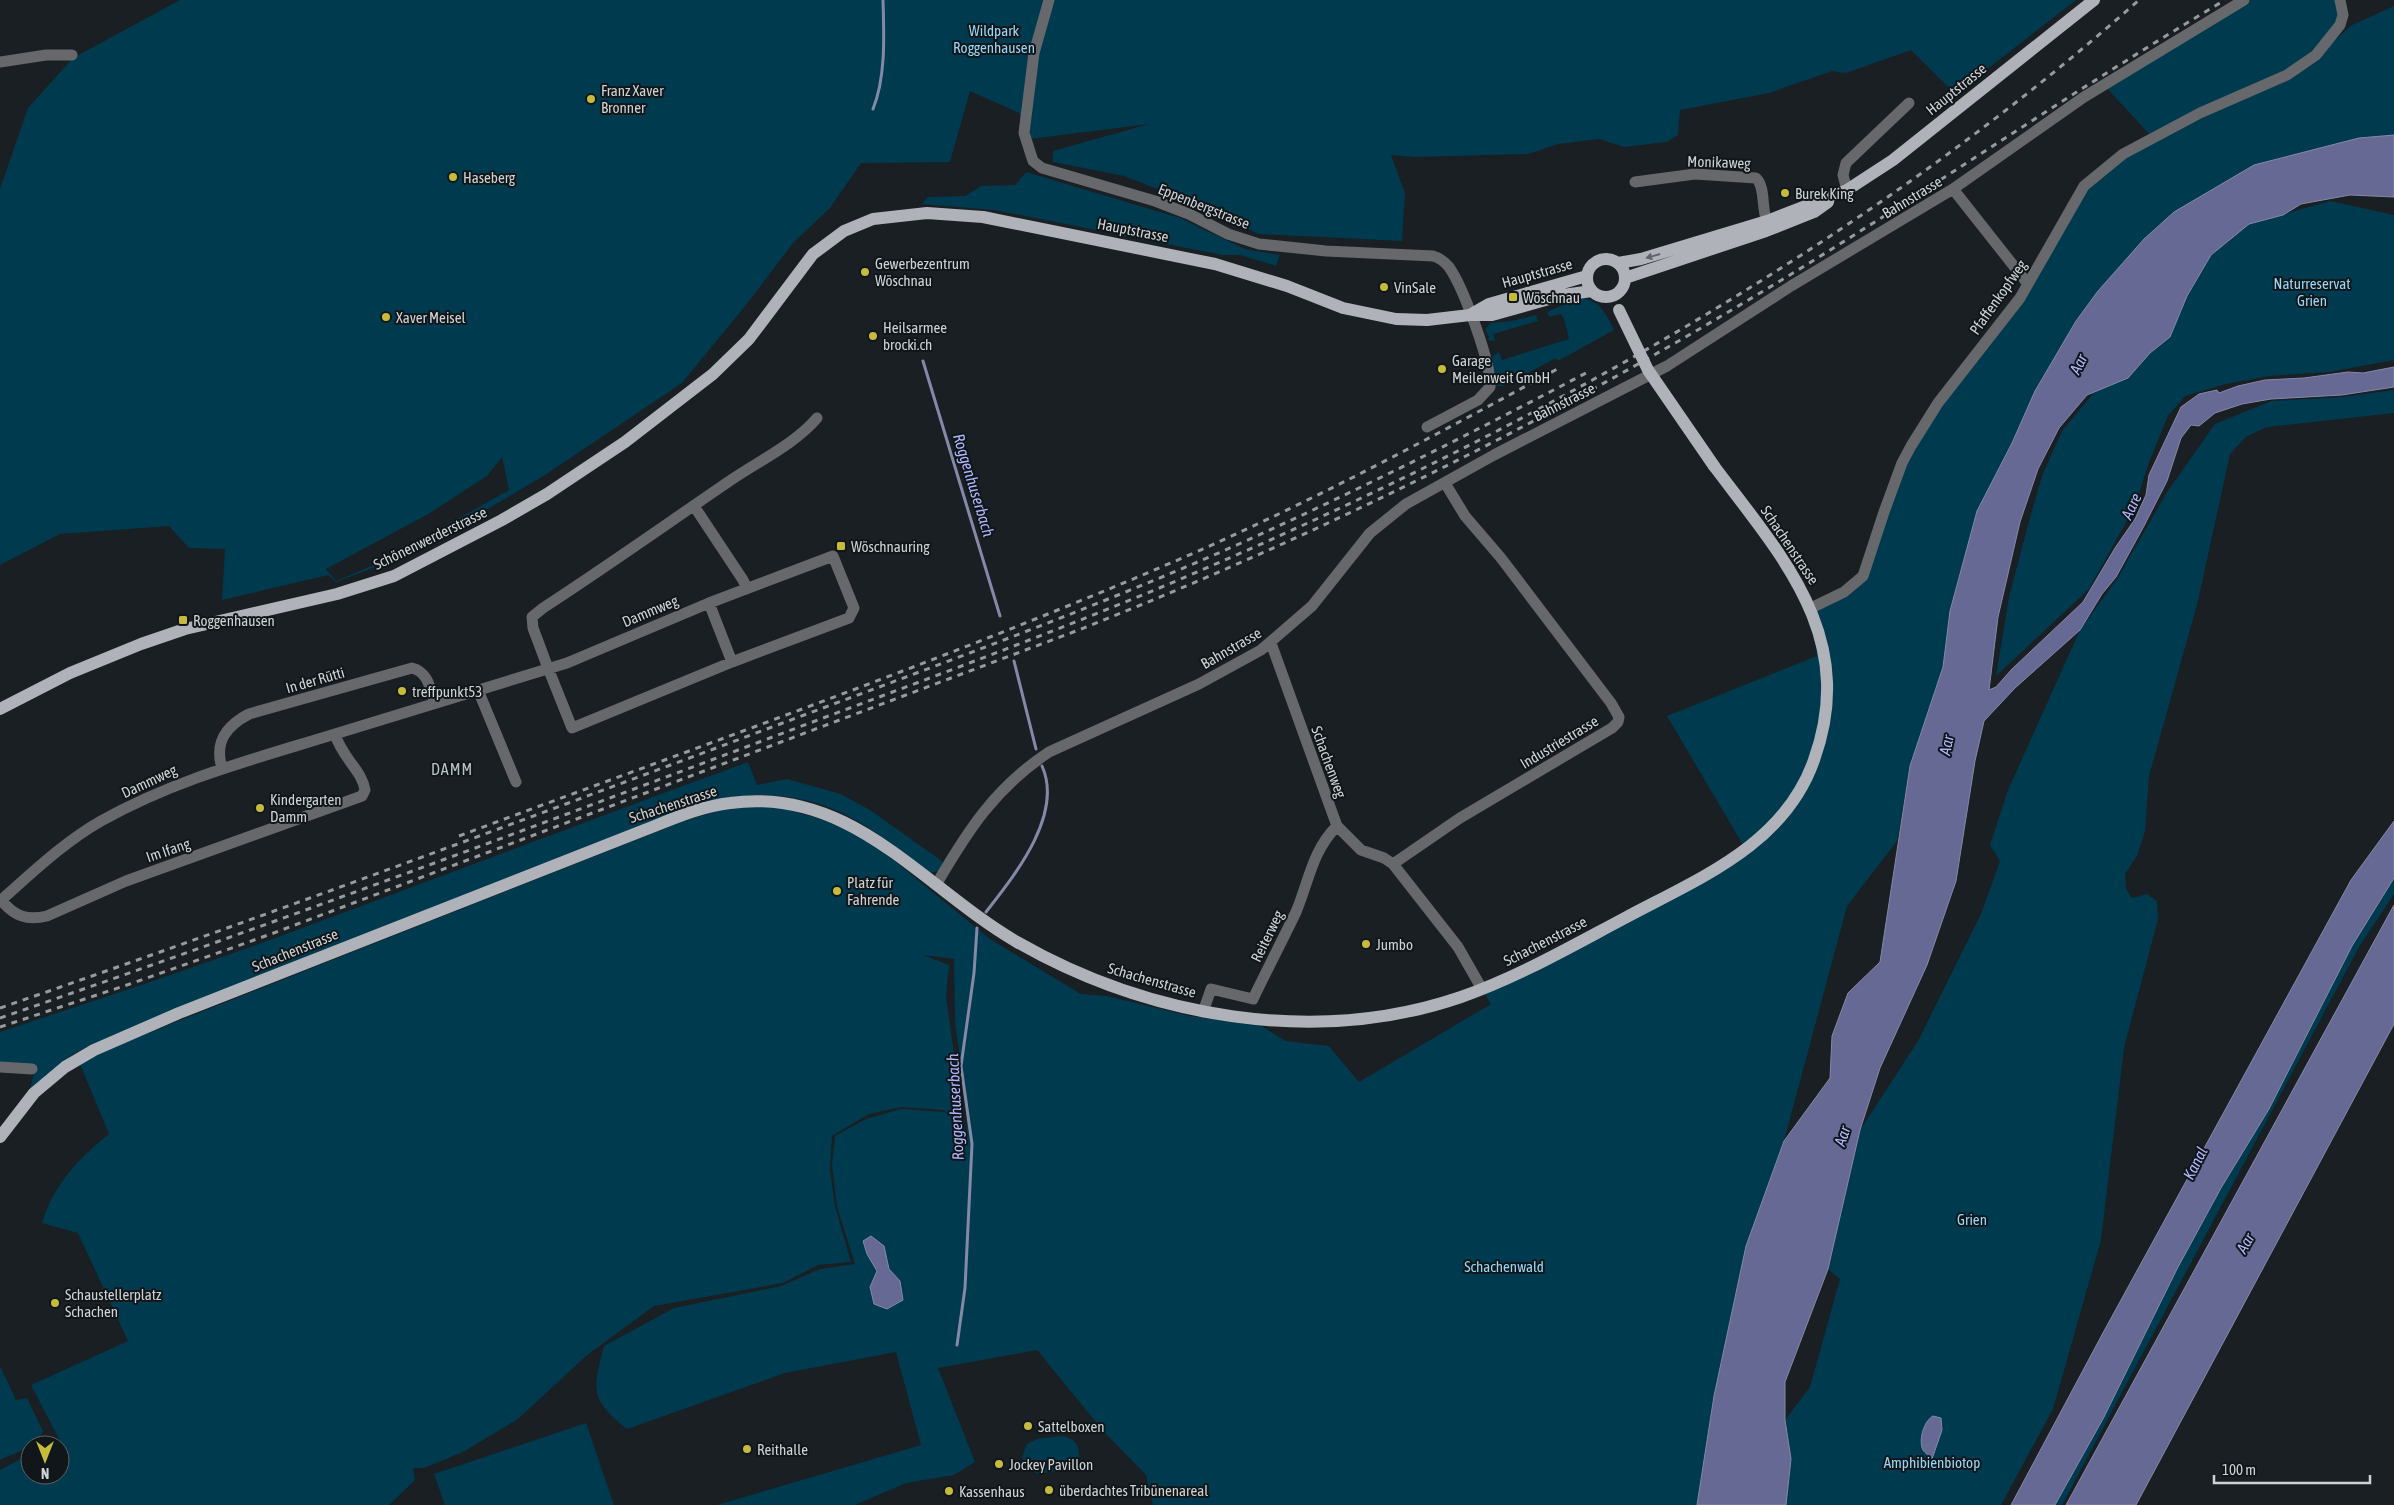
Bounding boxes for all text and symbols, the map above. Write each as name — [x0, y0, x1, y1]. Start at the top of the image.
park label: Wildpark Roggenhausen — [953, 22, 1035, 56]
street label: Hauptstrasse — [1922, 59, 1990, 118]
place label: Franz Xaver Bronner — [601, 82, 664, 116]
marker: Franz Xaver Bronner — [585, 93, 597, 105]
street label: Monikaweg — [1687, 152, 1752, 172]
place label: Haseberg — [463, 169, 516, 186]
marker: Haseberg — [447, 171, 459, 183]
street label: Bahnstrasse — [1879, 172, 1945, 221]
street label: Eppenbergstrasse — [1156, 180, 1252, 232]
place label: Burek King — [1795, 185, 1854, 202]
marker: Burek King — [1779, 187, 1791, 199]
street label: Hauptstrasse — [1096, 215, 1170, 245]
one-way arrow — [1646, 252, 1661, 260]
place label: Gewerbezentrum Wöschnau — [875, 255, 970, 289]
street label: Hauptstrasse — [1500, 255, 1574, 291]
street label: Pfaffenkopfweg — [1966, 256, 2030, 338]
marker: Gewerbezentrum Wöschnau — [859, 266, 871, 278]
park label: Naturreservat Grien — [2274, 275, 2350, 309]
place label: VinSale — [1394, 279, 1436, 296]
marker: VinSale — [1378, 281, 1390, 293]
place label: Wöschnau — [1523, 289, 1580, 306]
marker: Wöschnau — [1507, 291, 1519, 303]
place label: Xaver Meisel — [396, 309, 465, 326]
marker: Xaver Meisel — [380, 311, 392, 323]
place label: Heilsarmee brocki.ch — [883, 319, 947, 353]
marker: Heilsarmee brocki.ch — [867, 330, 879, 342]
water label: Aar — [2065, 350, 2091, 378]
place label: Garage Meilenweit GmbH — [1452, 352, 1550, 386]
marker: Garage Meilenweit GmbH — [1436, 363, 1448, 375]
street label: Bahnstrasse — [1530, 379, 1598, 425]
water label: Roggenhuserbach — [949, 431, 998, 539]
water label: Aare — [2117, 490, 2145, 523]
street label: Schachenstrasse — [1757, 502, 1823, 588]
street label: Schönenwerderstrasse — [371, 503, 490, 573]
place label: Wöschnauring — [851, 538, 930, 555]
marker: Wöschnauring — [835, 540, 847, 552]
street label: Dammweg — [620, 591, 681, 630]
place label: Roggenhausen — [193, 612, 275, 629]
marker: Roggenhausen — [177, 614, 189, 626]
street label: Bahnstrasse — [1198, 624, 1264, 672]
street label: In der Rütti — [284, 664, 346, 696]
place label: treffpunkt53 — [412, 683, 482, 700]
marker: treffpunkt53 — [396, 685, 408, 697]
street label: Industriestrasse — [1517, 712, 1601, 772]
street label: Schachenweg — [1308, 724, 1350, 801]
water label: Aar — [1935, 732, 1957, 758]
district label: DAMM — [431, 760, 473, 778]
street label: Dammweg — [119, 761, 180, 801]
street label: Schachenstrasse — [627, 782, 719, 826]
place label: Kindergarten Damm — [270, 791, 342, 825]
marker: Kindergarten Damm — [254, 802, 266, 814]
street label: Im Ifang — [144, 834, 193, 865]
place label: Platz für Fahrende — [847, 874, 900, 908]
marker: Platz für Fahrende — [831, 885, 843, 897]
street label: Reiterweg — [1247, 907, 1287, 965]
street label: Schachenstrasse — [1501, 913, 1590, 969]
street label: Schachenstrasse — [250, 925, 341, 975]
place label: Jumbo — [1376, 936, 1413, 953]
marker: Jumbo — [1360, 938, 1372, 950]
street label: Schachenstrasse — [1106, 959, 1198, 1001]
water label: Roggenhuserbach — [943, 1053, 968, 1161]
water label: Aar — [1830, 1122, 1854, 1149]
water label: Kanal — [2179, 1144, 2211, 1182]
park label: Grien — [1957, 1211, 1987, 1228]
water label: Aar — [2232, 1229, 2258, 1257]
park label: Schachenwald — [1464, 1258, 1544, 1275]
place label: Schaustellerplatz Schachen — [65, 1286, 162, 1320]
marker: Schaustellerplatz Schachen — [49, 1297, 61, 1309]
place label: Sattelboxen — [1038, 1418, 1105, 1435]
marker: Sattelboxen — [1022, 1420, 1034, 1432]
north arrow — [20, 1435, 70, 1485]
place label: Reithalle — [757, 1441, 808, 1458]
marker: Reithalle — [741, 1443, 753, 1455]
scale bar — [2214, 1452, 2370, 1484]
park label: Amphibienbiotop — [1884, 1454, 1980, 1471]
place label: Jockey Pavillon — [1009, 1456, 1093, 1473]
marker: Jockey Pavillon — [993, 1458, 1005, 1470]
text: 100 m — [2222, 1461, 2256, 1478]
text: N — [41, 1465, 49, 1481]
place label: überdachtes Tribünenareal — [1059, 1482, 1208, 1499]
place label: Kassenhaus — [959, 1483, 1025, 1500]
marker: überdachtes Tribünenareal — [1043, 1484, 1055, 1496]
marker: Kassenhaus — [943, 1485, 955, 1497]

